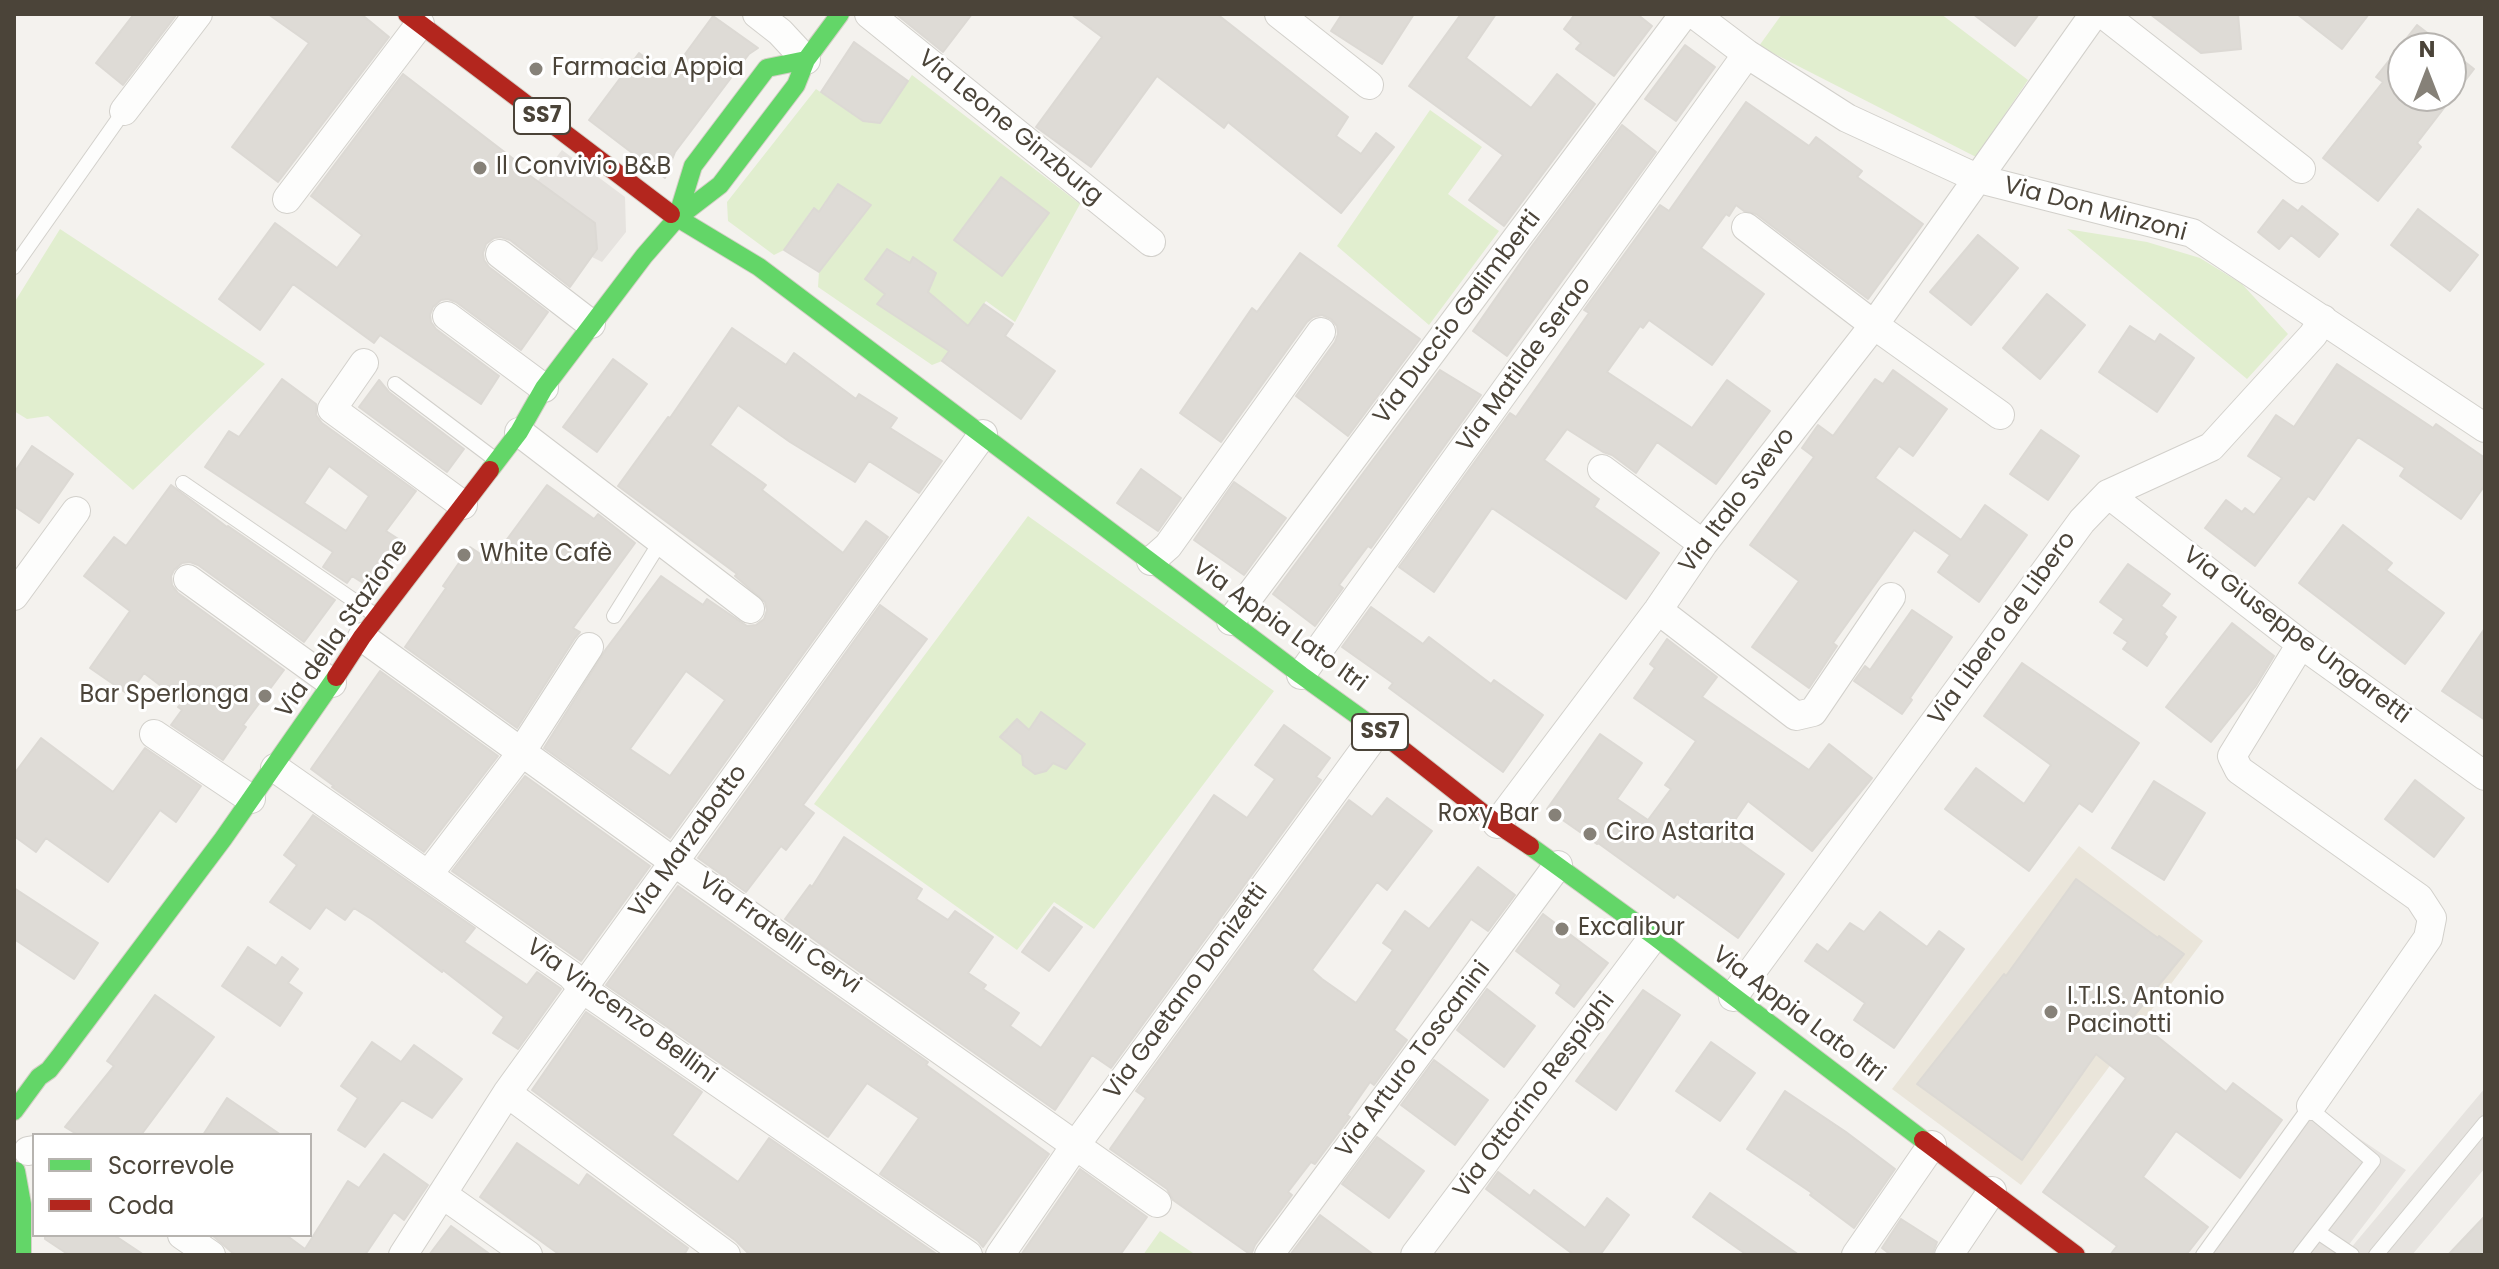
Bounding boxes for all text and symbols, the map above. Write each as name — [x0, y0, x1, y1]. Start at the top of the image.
north arrow — [2387, 32, 2467, 112]
text: N — [2419, 34, 2435, 65]
street label: Via Leone Ginzburg — [912, 45, 1108, 211]
place label: Farmacia Appia — [552, 55, 744, 83]
marker: Farmacia Appia — [527, 60, 545, 78]
road number: SS7 — [514, 98, 570, 134]
place label: Il Convivio B&B — [496, 154, 671, 182]
marker: Il Convivio B&B — [471, 159, 489, 177]
street label: Via Don Minzoni — [2000, 172, 2190, 248]
street label: Via Duccio Galimberti — [1368, 206, 1548, 430]
street label: Via Matilde Serao — [1452, 272, 1598, 458]
street label: Via Italo Svevo — [1674, 423, 1802, 579]
street label: Via Libero de Libero — [1923, 527, 2083, 731]
street label: Via della Stazione — [270, 534, 416, 724]
place label: White Cafè — [480, 541, 612, 569]
street label: Via Giuseppe Ungaretti — [2177, 541, 2415, 731]
marker: White Cafè — [455, 546, 473, 564]
street label: Via Appia Lato Itri — [1186, 553, 1372, 699]
place label: Bar Sperlonga — [79, 682, 249, 710]
marker: Bar Sperlonga — [256, 687, 274, 705]
road number: SS7 — [1352, 714, 1408, 750]
street label: Via Marzabotto — [624, 760, 754, 924]
place label: Roxy Bar — [1438, 801, 1539, 829]
marker: Roxy Bar — [1546, 806, 1564, 824]
place label: Ciro Astarita — [1606, 820, 1755, 848]
marker: Ciro Astarita — [1581, 825, 1599, 843]
street label: Via Fratelli Cervi — [692, 867, 866, 1001]
street label: Via Gaetano Donizetti — [1099, 879, 1275, 1105]
place label: Excalibur — [1578, 915, 1685, 943]
marker: Excalibur — [1553, 920, 1571, 938]
street label: Via Vincenzo Bellini — [520, 933, 722, 1091]
street label: Via Appia Lato Itri — [1706, 941, 1890, 1089]
street label: Via Arturo Toscanini — [1331, 956, 1497, 1164]
place label: I.T.I.S. Antonio Pacinotti — [2067, 984, 2225, 1040]
street label: Via Ottorino Respighi — [1448, 987, 1622, 1205]
marker: I.T.I.S. Antonio Pacinotti — [2042, 1003, 2060, 1021]
legend — [32, 1133, 312, 1237]
text: Scorrevole — [108, 1149, 234, 1182]
text: Coda — [108, 1189, 174, 1222]

